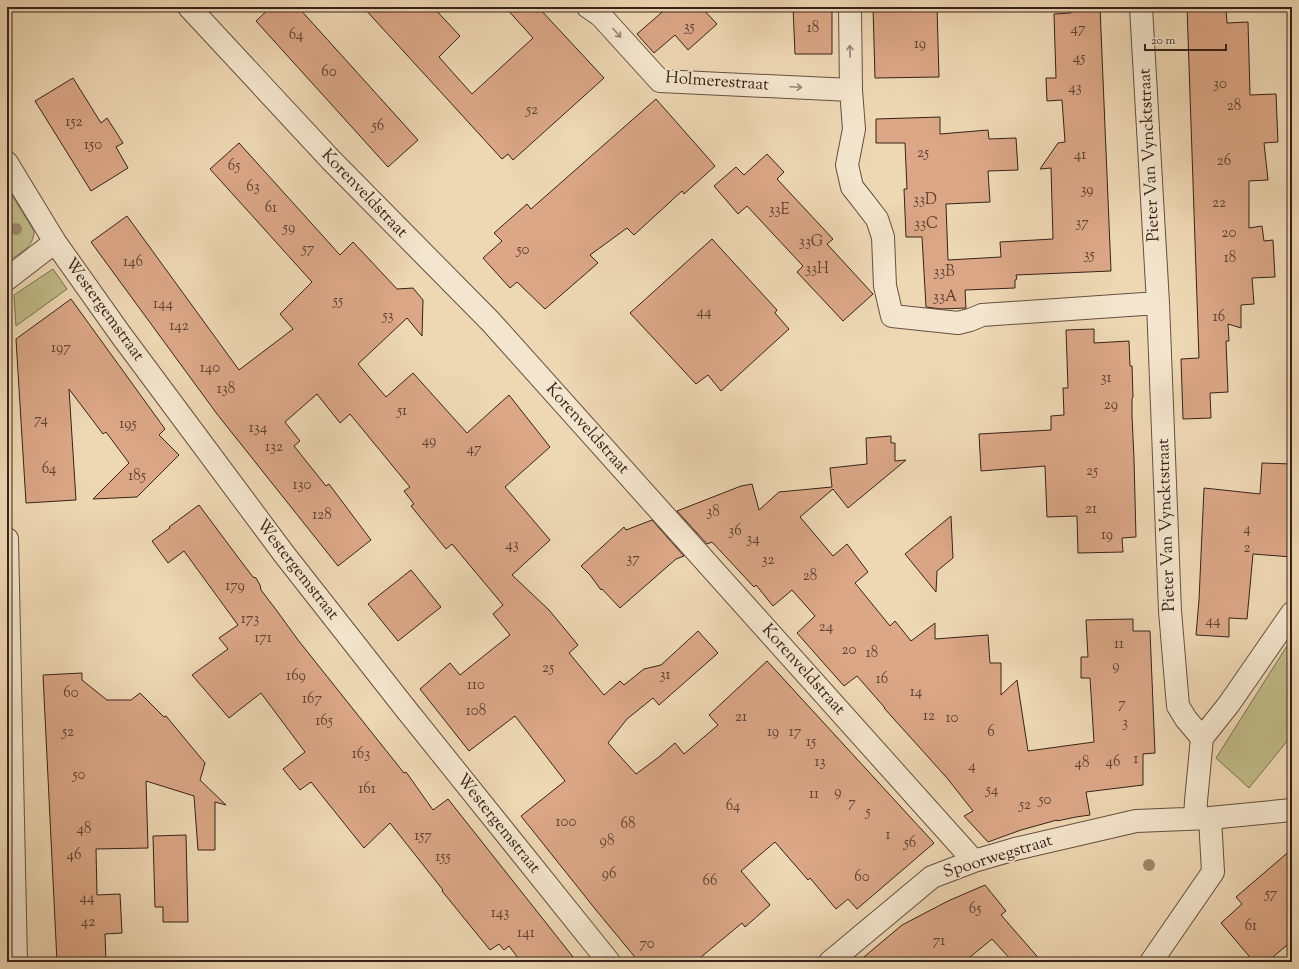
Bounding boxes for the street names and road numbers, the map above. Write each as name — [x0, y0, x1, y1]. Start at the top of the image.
street label: Holmerestraat — [664, 66, 770, 98]
street label: Pieter Van Vyncktstraat — [1133, 67, 1167, 242]
street label: Korenveldstraat — [315, 144, 413, 244]
street label: Westergemstraat — [58, 253, 150, 367]
street label: Korenveldstraat — [540, 378, 635, 480]
street label: Pieter Van Vyncktstraat — [1152, 438, 1182, 612]
street label: Westergemstraat — [250, 514, 344, 626]
street label: Korenveldstraat — [756, 619, 851, 721]
street label: Westergemstraat — [450, 769, 546, 879]
street label: Spoorwegstraat — [940, 829, 1056, 885]

